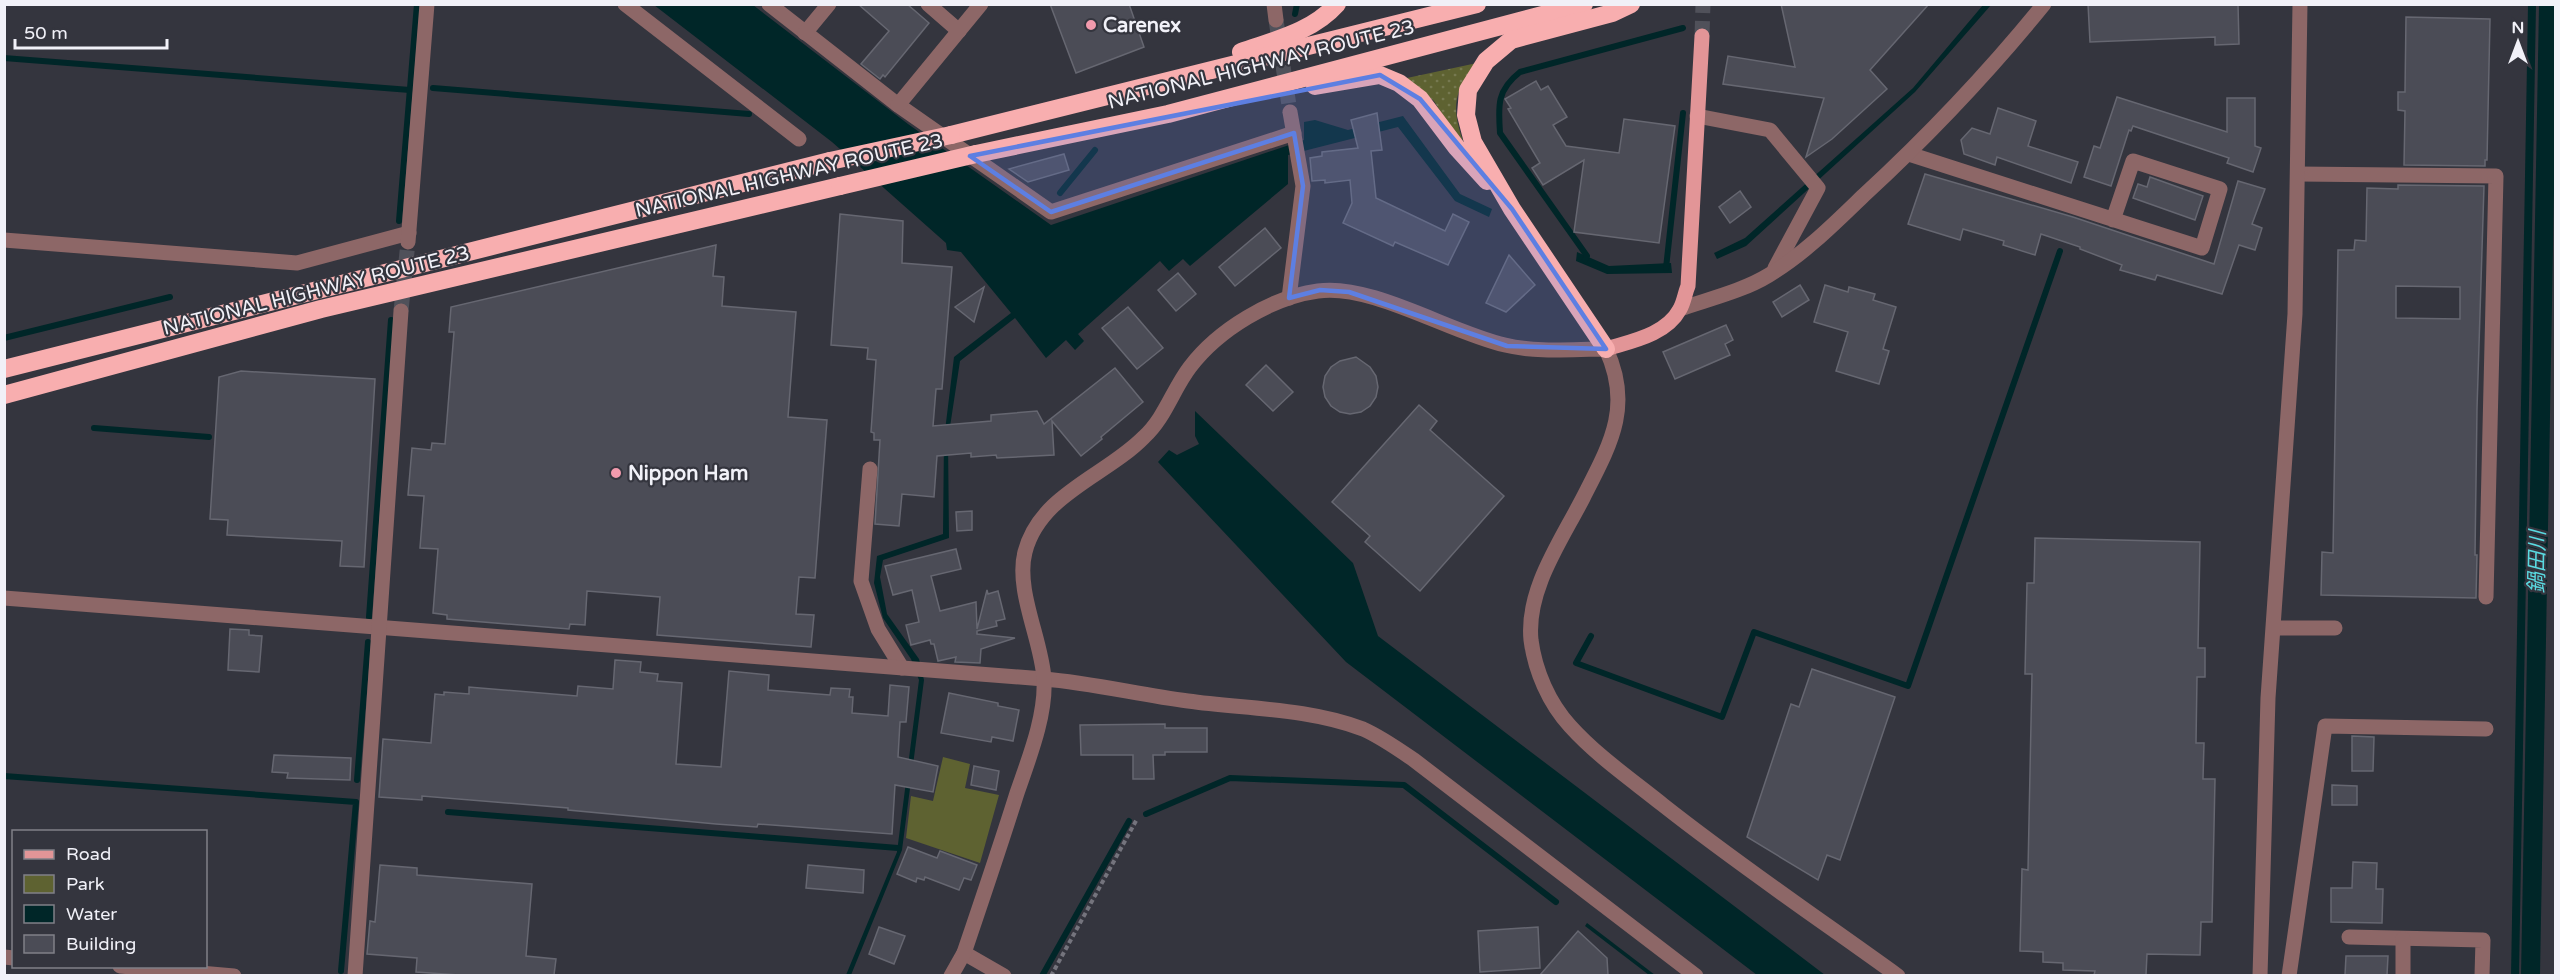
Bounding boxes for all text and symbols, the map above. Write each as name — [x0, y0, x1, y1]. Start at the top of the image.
scale bar — [15, 12, 166, 50]
north arrow — [2488, 12, 2548, 72]
place label: Carenex — [1103, 14, 1181, 38]
street label: NATIONAL HIGHWAY ROUTE 23 — [1105, 15, 1417, 115]
marker: Carenex — [1084, 18, 1098, 32]
text: N — [2512, 18, 2524, 38]
text: 50 m — [24, 22, 68, 44]
street label: NATIONAL HIGHWAY ROUTE 23 — [633, 129, 946, 223]
street label: NATIONAL HIGHWAY ROUTE 23 — [160, 241, 472, 341]
place label: Nippon Ham — [628, 462, 748, 486]
marker: Nippon Ham — [609, 466, 623, 480]
water label: 鍋田川 — [2524, 528, 2551, 594]
legend — [12, 830, 207, 968]
text: Road — [66, 843, 111, 865]
text: Park — [66, 873, 105, 895]
text: Water — [66, 903, 117, 925]
text: Building — [66, 933, 136, 955]

